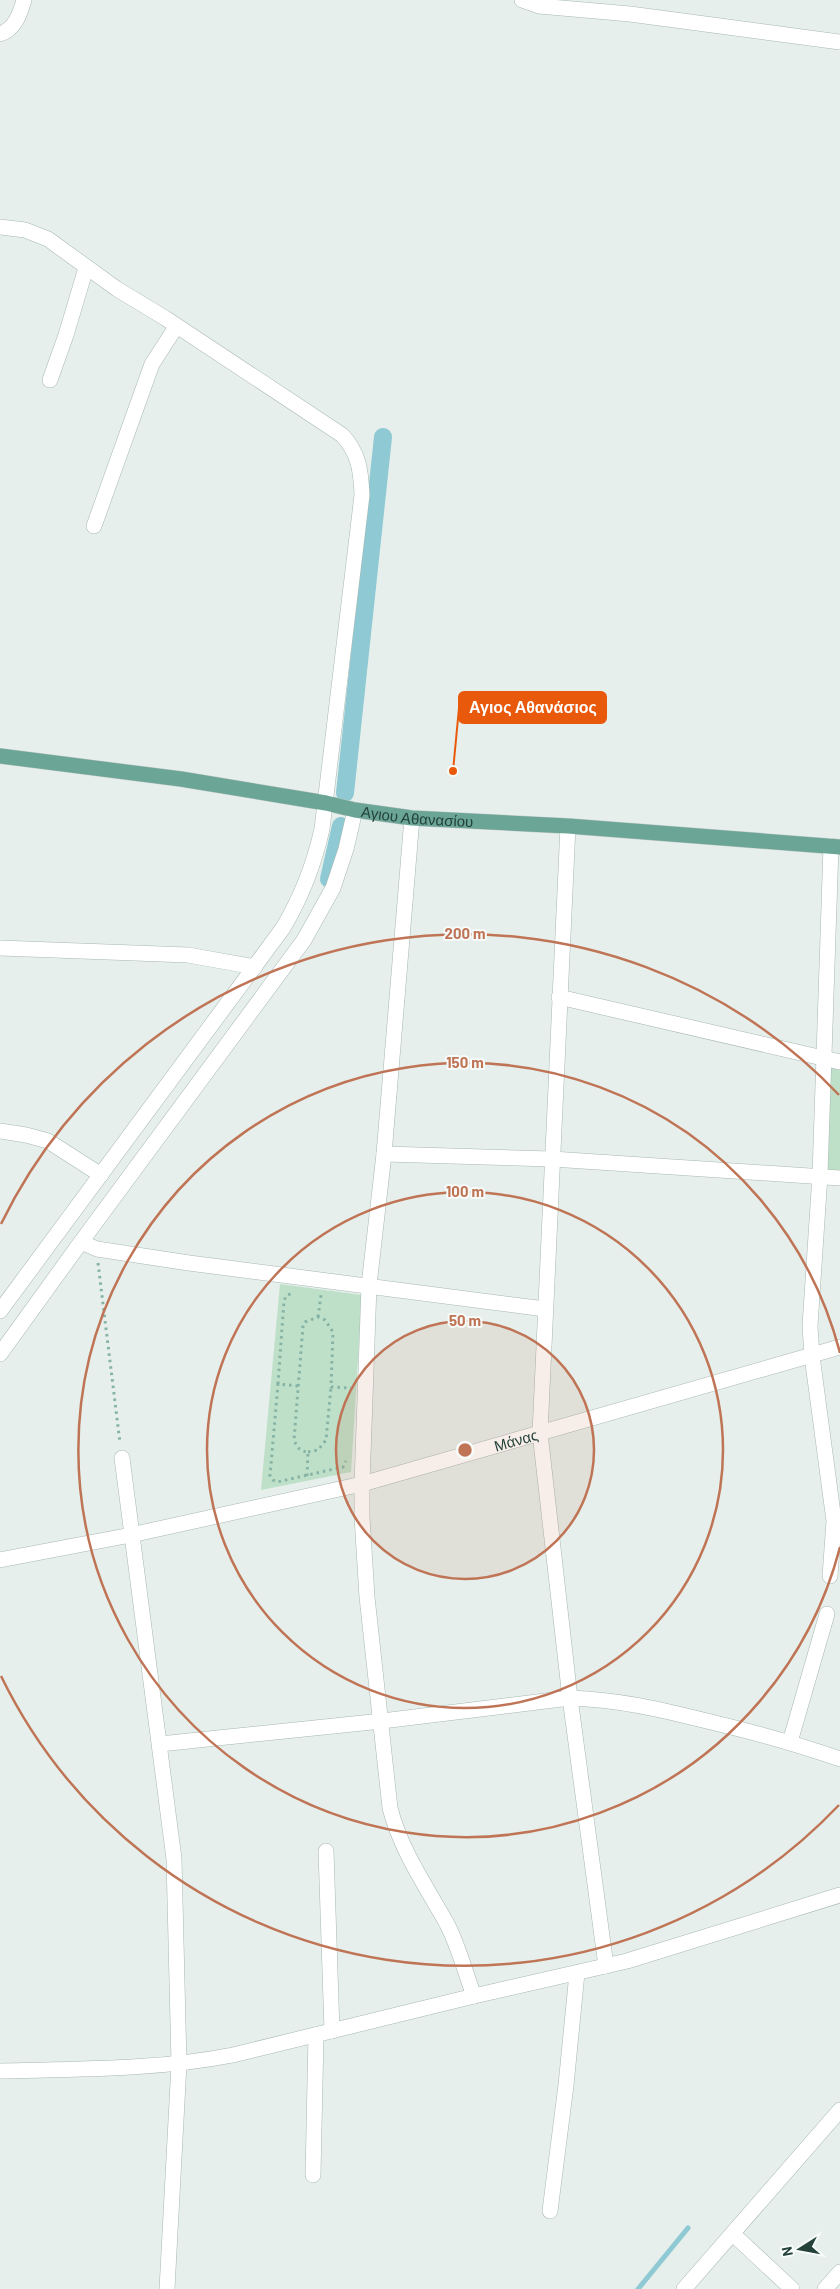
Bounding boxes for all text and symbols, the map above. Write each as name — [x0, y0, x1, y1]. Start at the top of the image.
callout: Αγιος Αθανάσιος — [459, 692, 606, 723]
text: Αγιος Αθανάσιος — [469, 697, 597, 717]
street label: Αγιου Αθανασίου — [360, 802, 474, 830]
text: 200 m — [444, 924, 486, 942]
text: 150 m — [446, 1053, 484, 1071]
text: 100 m — [446, 1182, 484, 1200]
text: 50 m — [449, 1311, 481, 1329]
street label: Μάνας — [492, 1425, 540, 1455]
centre of rings — [456, 1441, 474, 1459]
north arrow — [775, 2224, 825, 2274]
text: N — [778, 2245, 796, 2258]

